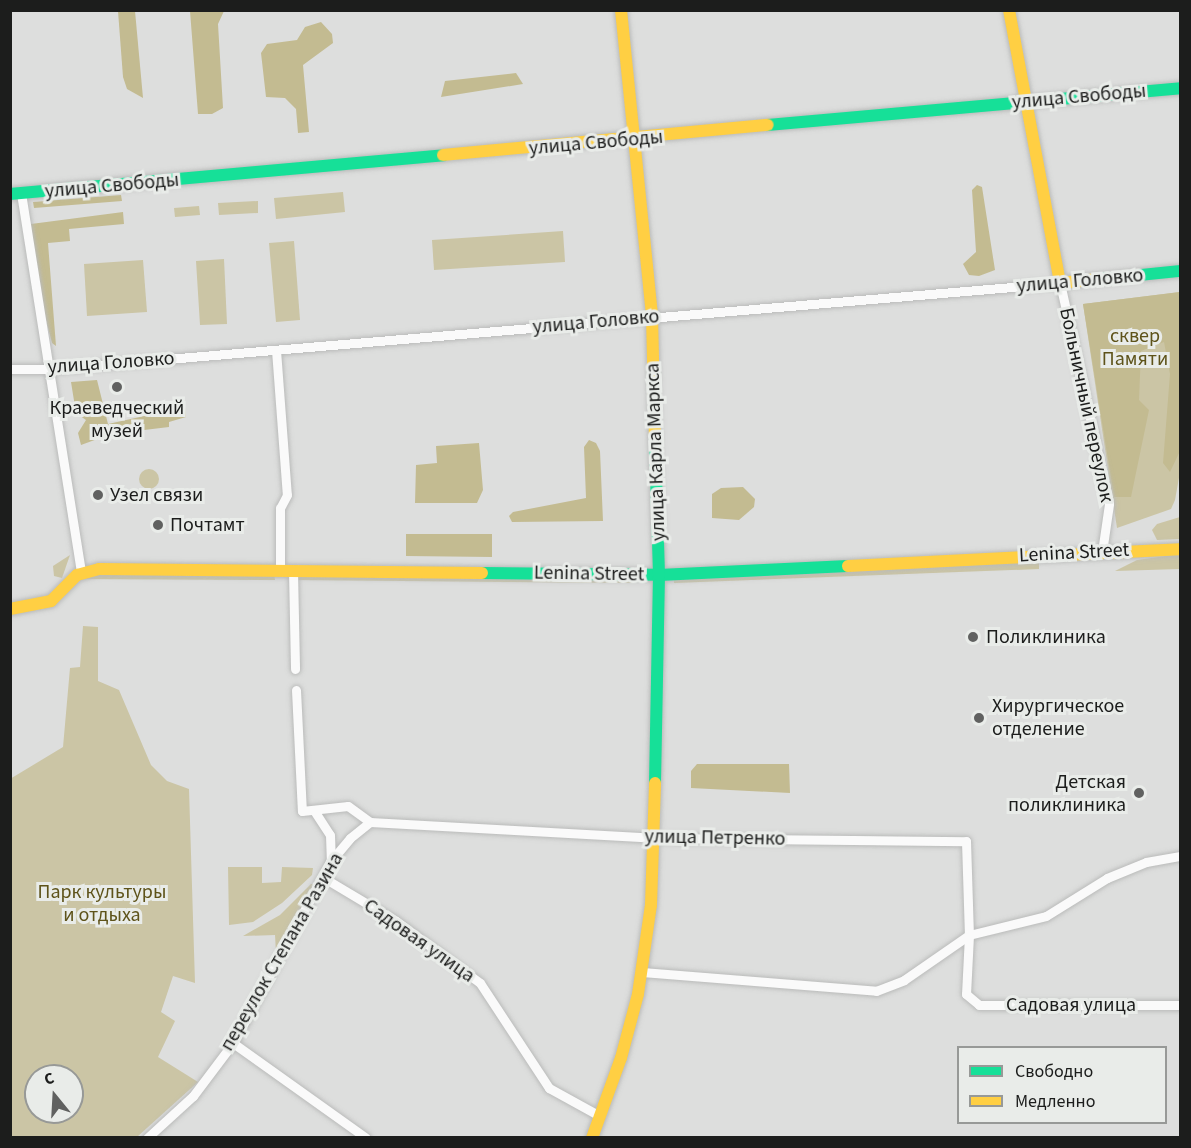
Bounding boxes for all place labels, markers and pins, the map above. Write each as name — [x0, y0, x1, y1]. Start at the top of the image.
marker: Краеведческий музей — [110, 380, 124, 394]
place label: Краеведческий музей — [50, 396, 184, 443]
place label: Узел связи — [110, 483, 203, 507]
marker: Узел связи — [91, 488, 105, 502]
place label: Почтамт — [170, 513, 245, 537]
marker: Почтамт — [151, 518, 165, 532]
place label: Поликлиника — [986, 625, 1106, 649]
marker: Поликлиника — [964, 628, 982, 646]
place label: Хирургическое отделение — [992, 694, 1124, 741]
marker: Хирургическое отделение — [970, 709, 988, 727]
place label: Детская поликлиника — [1008, 770, 1126, 817]
marker: Детская поликлиника — [1130, 784, 1148, 802]

